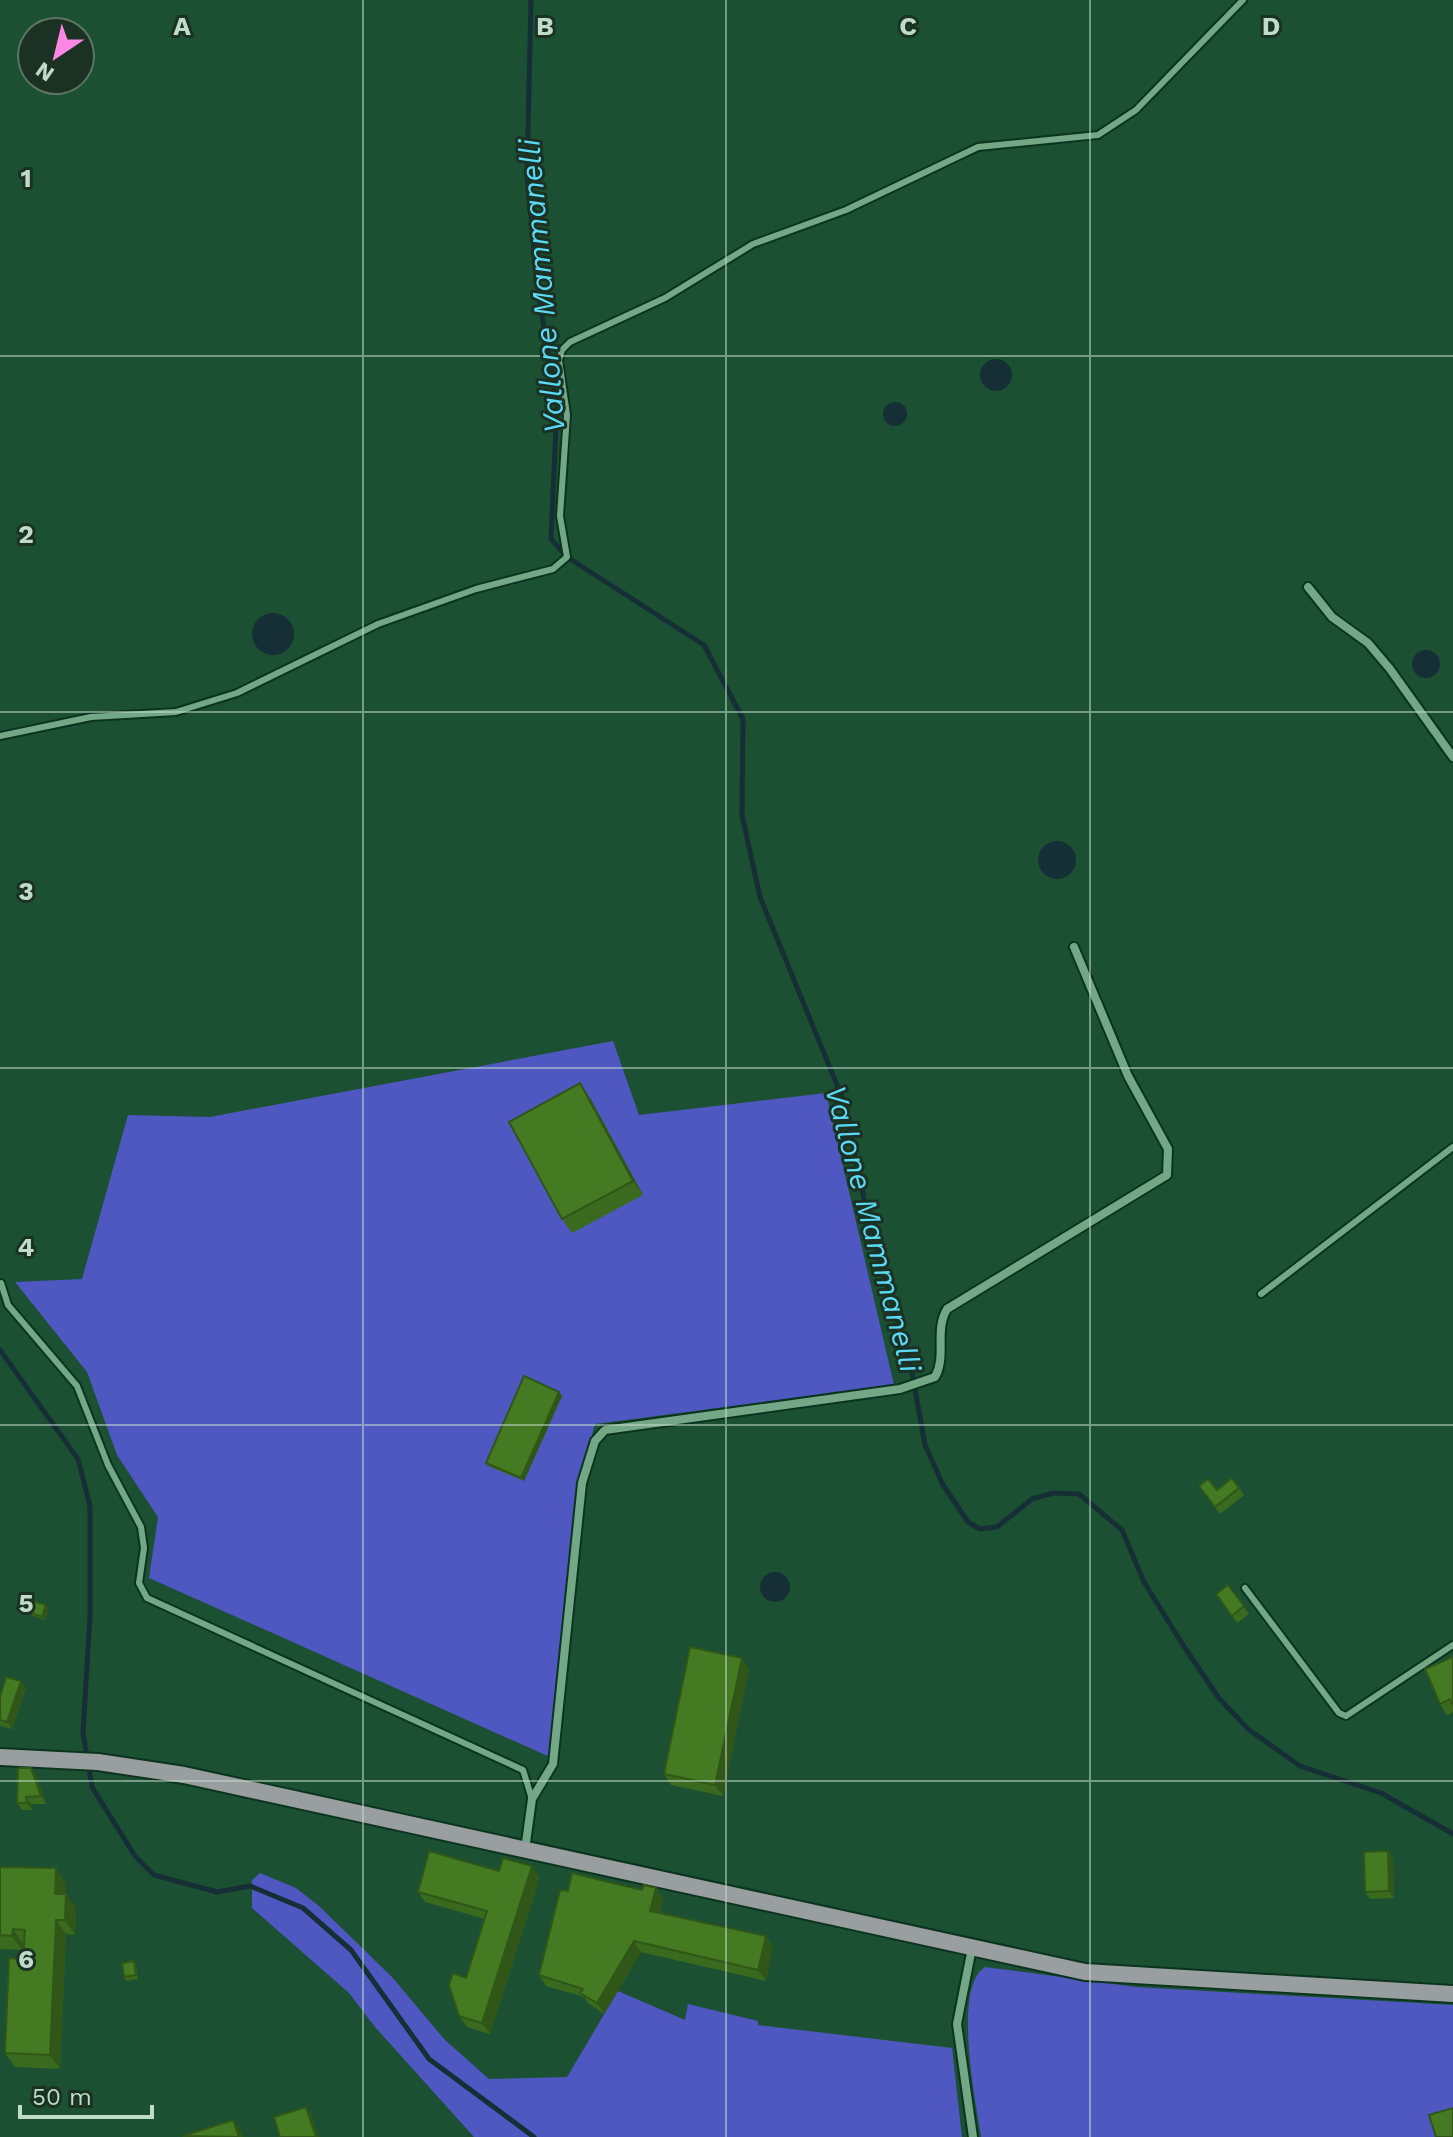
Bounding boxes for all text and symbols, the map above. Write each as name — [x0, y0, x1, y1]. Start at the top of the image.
text: A — [173, 11, 191, 41]
text: B — [536, 11, 554, 41]
text: C — [899, 11, 917, 41]
text: D — [1262, 11, 1280, 41]
north arrow — [16, 16, 96, 96]
text: N — [31, 57, 59, 87]
water label: Vallone Mammanelli — [511, 136, 572, 435]
text: 1 — [20, 163, 32, 193]
text: 2 — [18, 519, 34, 549]
text: 3 — [18, 876, 34, 906]
water label: Vallone Mammanelli — [818, 1082, 929, 1377]
text: 4 — [18, 1232, 35, 1262]
text: 5 — [18, 1588, 34, 1618]
text: 6 — [18, 1944, 34, 1974]
scale bar — [20, 2069, 152, 2119]
text: 50 m — [32, 2083, 92, 2111]

